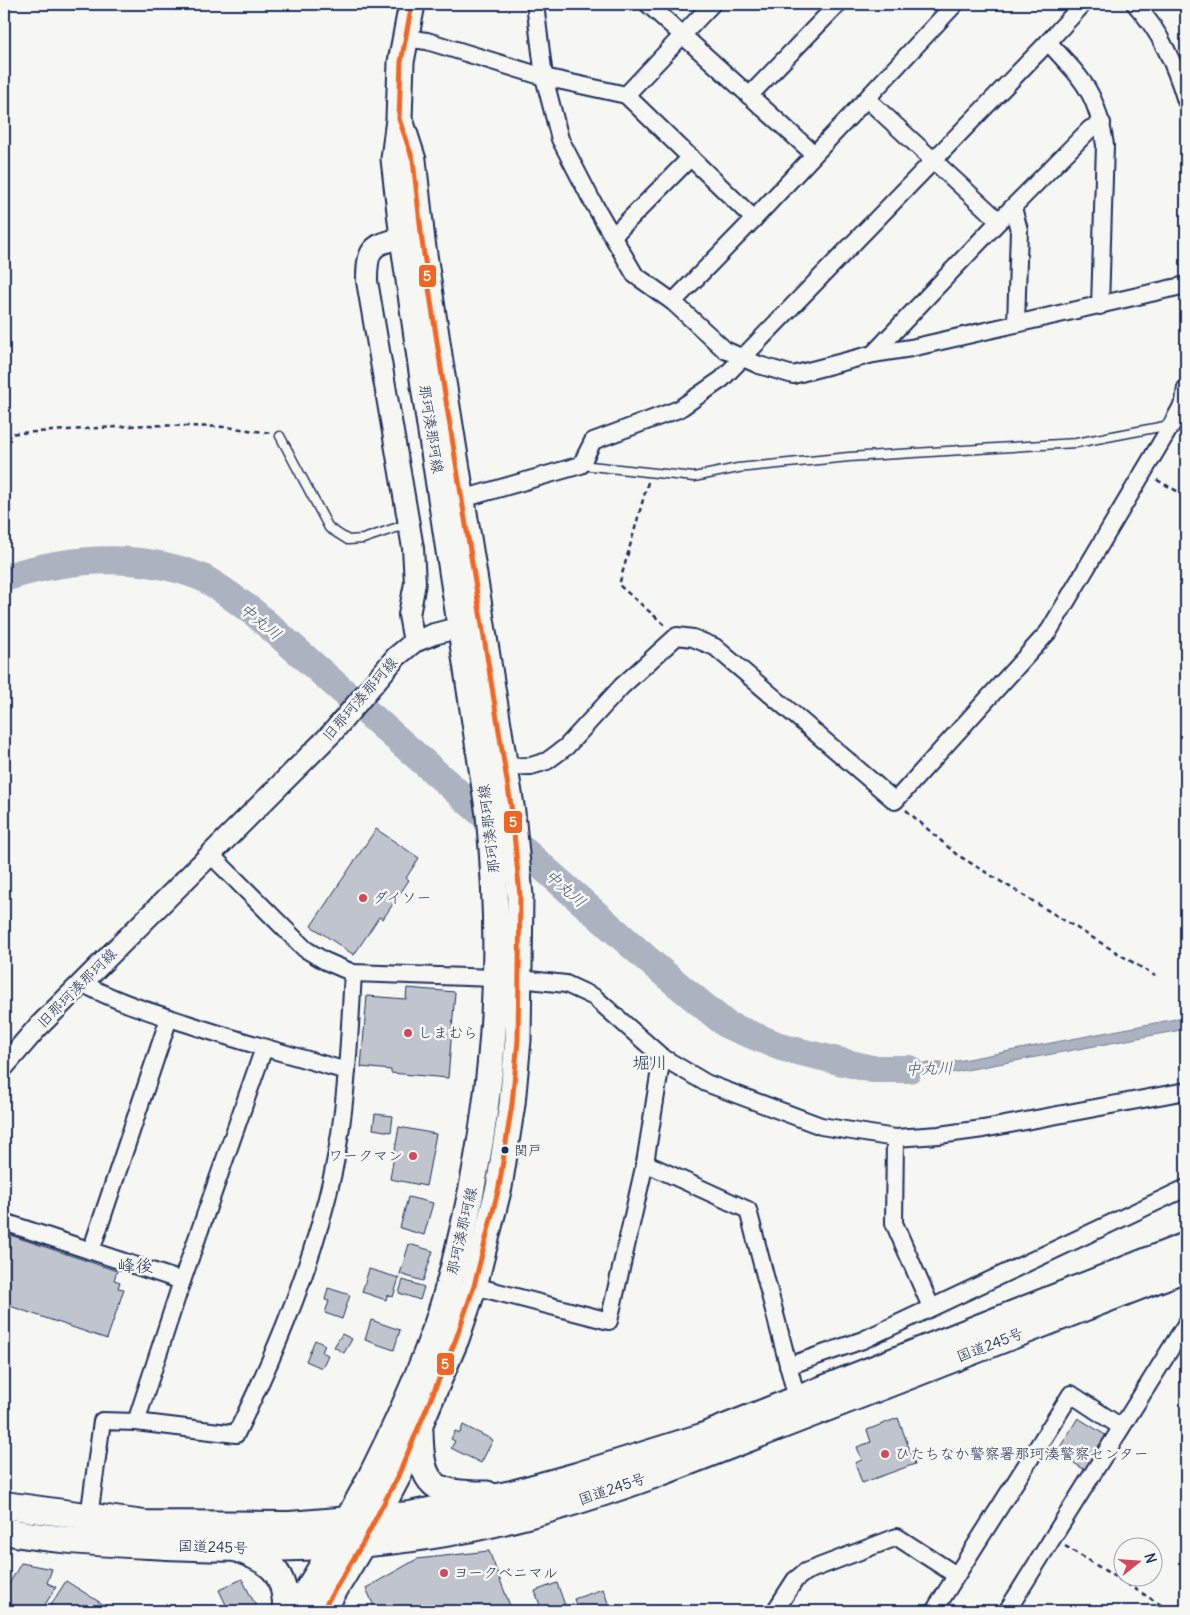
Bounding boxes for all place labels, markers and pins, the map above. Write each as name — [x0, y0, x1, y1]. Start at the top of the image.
place label: ダイソー — [373, 888, 432, 907]
marker: ダイソー — [357, 892, 369, 904]
place label: しまむら — [418, 1023, 478, 1042]
marker: しまむら — [402, 1027, 414, 1039]
place label: 関戸 — [514, 1141, 542, 1159]
marker: 関戸 — [500, 1145, 510, 1155]
place label: ワークマン — [328, 1146, 403, 1165]
marker: ワークマン — [407, 1150, 419, 1162]
place label: ひたちなか警察署那珂湊警察センター — [895, 1444, 1149, 1463]
marker: ひたちなか警察署那珂湊警察センター — [879, 1448, 891, 1460]
place label: ヨークベニマル — [454, 1563, 558, 1582]
marker: ヨークベニマル — [438, 1567, 450, 1579]

